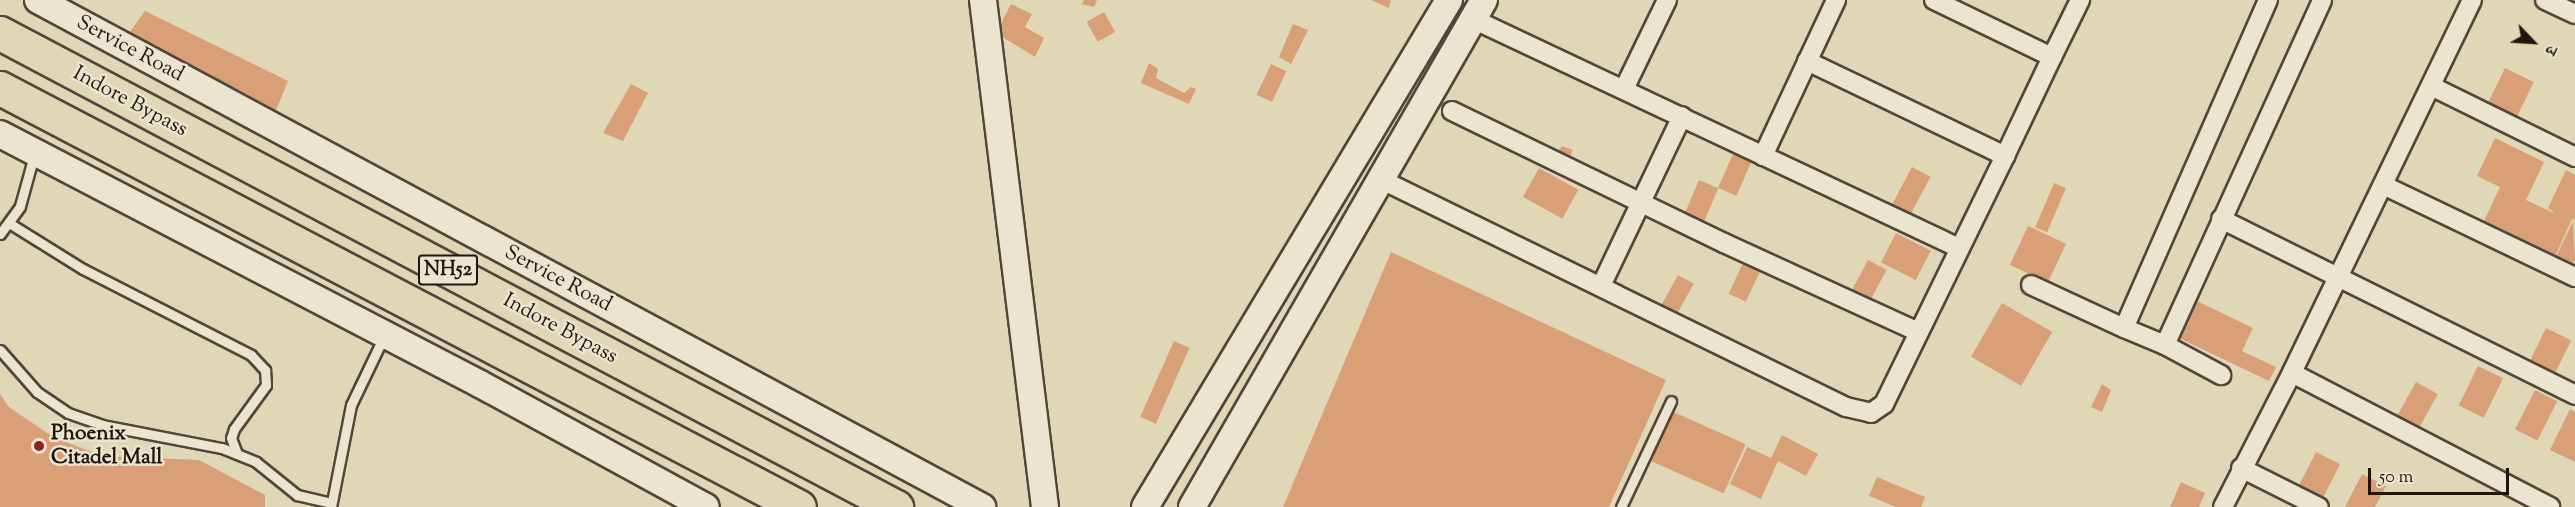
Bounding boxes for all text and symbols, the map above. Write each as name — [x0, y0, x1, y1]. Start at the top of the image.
street label: Service Road — [72, 10, 188, 88]
north arrow — [2503, 12, 2563, 72]
text: उ — [2538, 41, 2562, 58]
street label: Indore Bypass — [69, 61, 191, 143]
street label: Service Road — [500, 240, 616, 318]
road number: NH52 — [418, 253, 478, 287]
street label: Indore Bypass — [499, 288, 621, 370]
place label: Phoenix Citadel Mall — [51, 421, 162, 471]
marker: Phoenix Citadel Mall — [32, 439, 46, 453]
scale bar — [2371, 456, 2512, 494]
text: 50 m — [2379, 465, 2413, 491]

